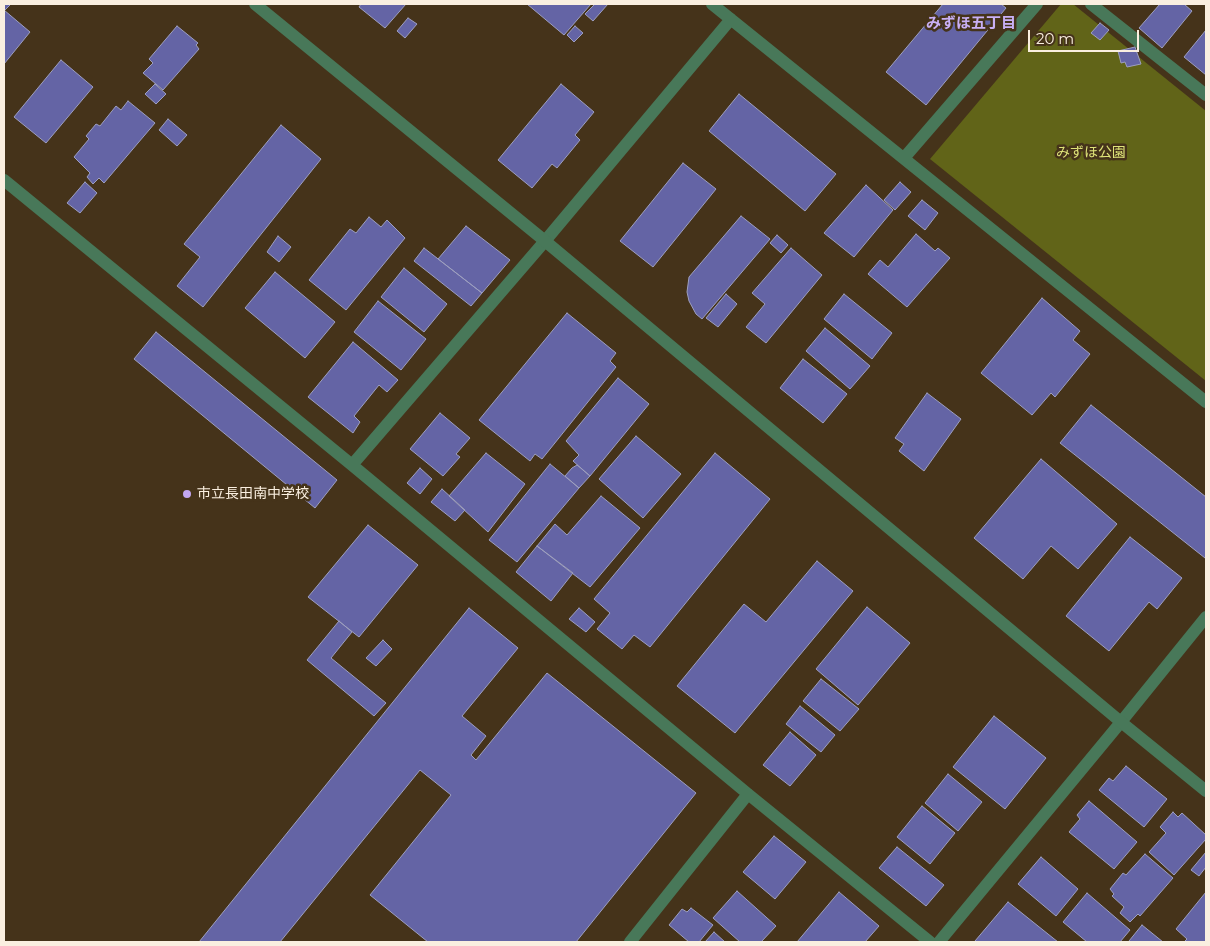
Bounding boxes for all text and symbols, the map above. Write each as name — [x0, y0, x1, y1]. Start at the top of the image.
district label: みずほ五丁目 — [926, 15, 1016, 33]
scale bar — [1030, 20, 1141, 52]
text: 20 m — [1036, 29, 1074, 48]
park label: みずほ公園 — [1056, 145, 1126, 161]
place label: 市立長田南中学校 — [197, 486, 309, 502]
marker: 市立長田南中学校 — [181, 488, 193, 500]

